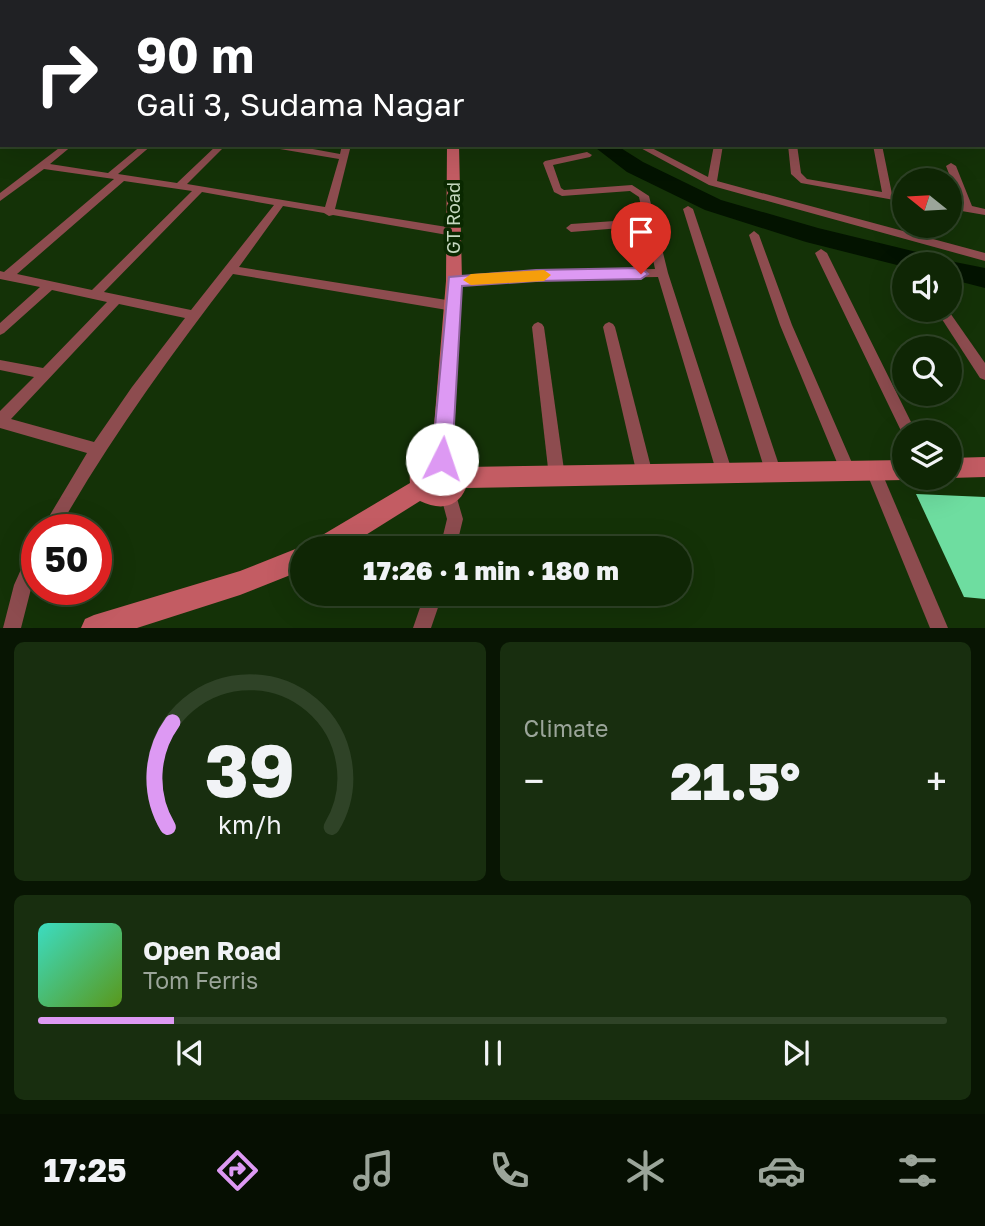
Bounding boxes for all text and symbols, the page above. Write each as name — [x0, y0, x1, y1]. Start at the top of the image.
text: 90 m — [136, 25, 254, 84]
icon: right — [21, 28, 112, 119]
text: Gali 3, Sudama Nagar — [136, 85, 464, 123]
north arrow — [892, 168, 962, 238]
map controls — [892, 168, 962, 490]
street label: GT Road — [442, 182, 464, 254]
pin — [611, 202, 671, 274]
icon: arrive — [622, 213, 660, 251]
button: sound — [892, 252, 962, 322]
button: search — [892, 336, 962, 406]
button: layers — [892, 420, 962, 490]
position arrow — [405, 422, 479, 496]
speed limit sign: 50 — [21, 514, 112, 605]
text: 17:26 · 1 min · 180 m — [363, 555, 619, 586]
text: Climate — [524, 714, 608, 742]
text: 39 — [204, 727, 295, 814]
text: 21.5° — [670, 749, 800, 811]
text: − — [524, 758, 544, 803]
text: + — [926, 758, 947, 803]
text: km/h — [218, 809, 282, 840]
text: Open Road — [143, 935, 281, 966]
text: Tom Ferris — [143, 966, 258, 994]
icon: previous — [171, 1034, 209, 1072]
icon: pause — [474, 1034, 512, 1072]
icon: next — [777, 1034, 815, 1072]
icon: directions — [213, 1146, 262, 1195]
icon: music — [349, 1146, 398, 1195]
icon: phone — [485, 1146, 534, 1195]
icon: climate — [621, 1146, 670, 1195]
icon: car — [757, 1146, 806, 1195]
icon: filters — [893, 1146, 942, 1195]
text: 17:25 — [43, 1151, 127, 1189]

